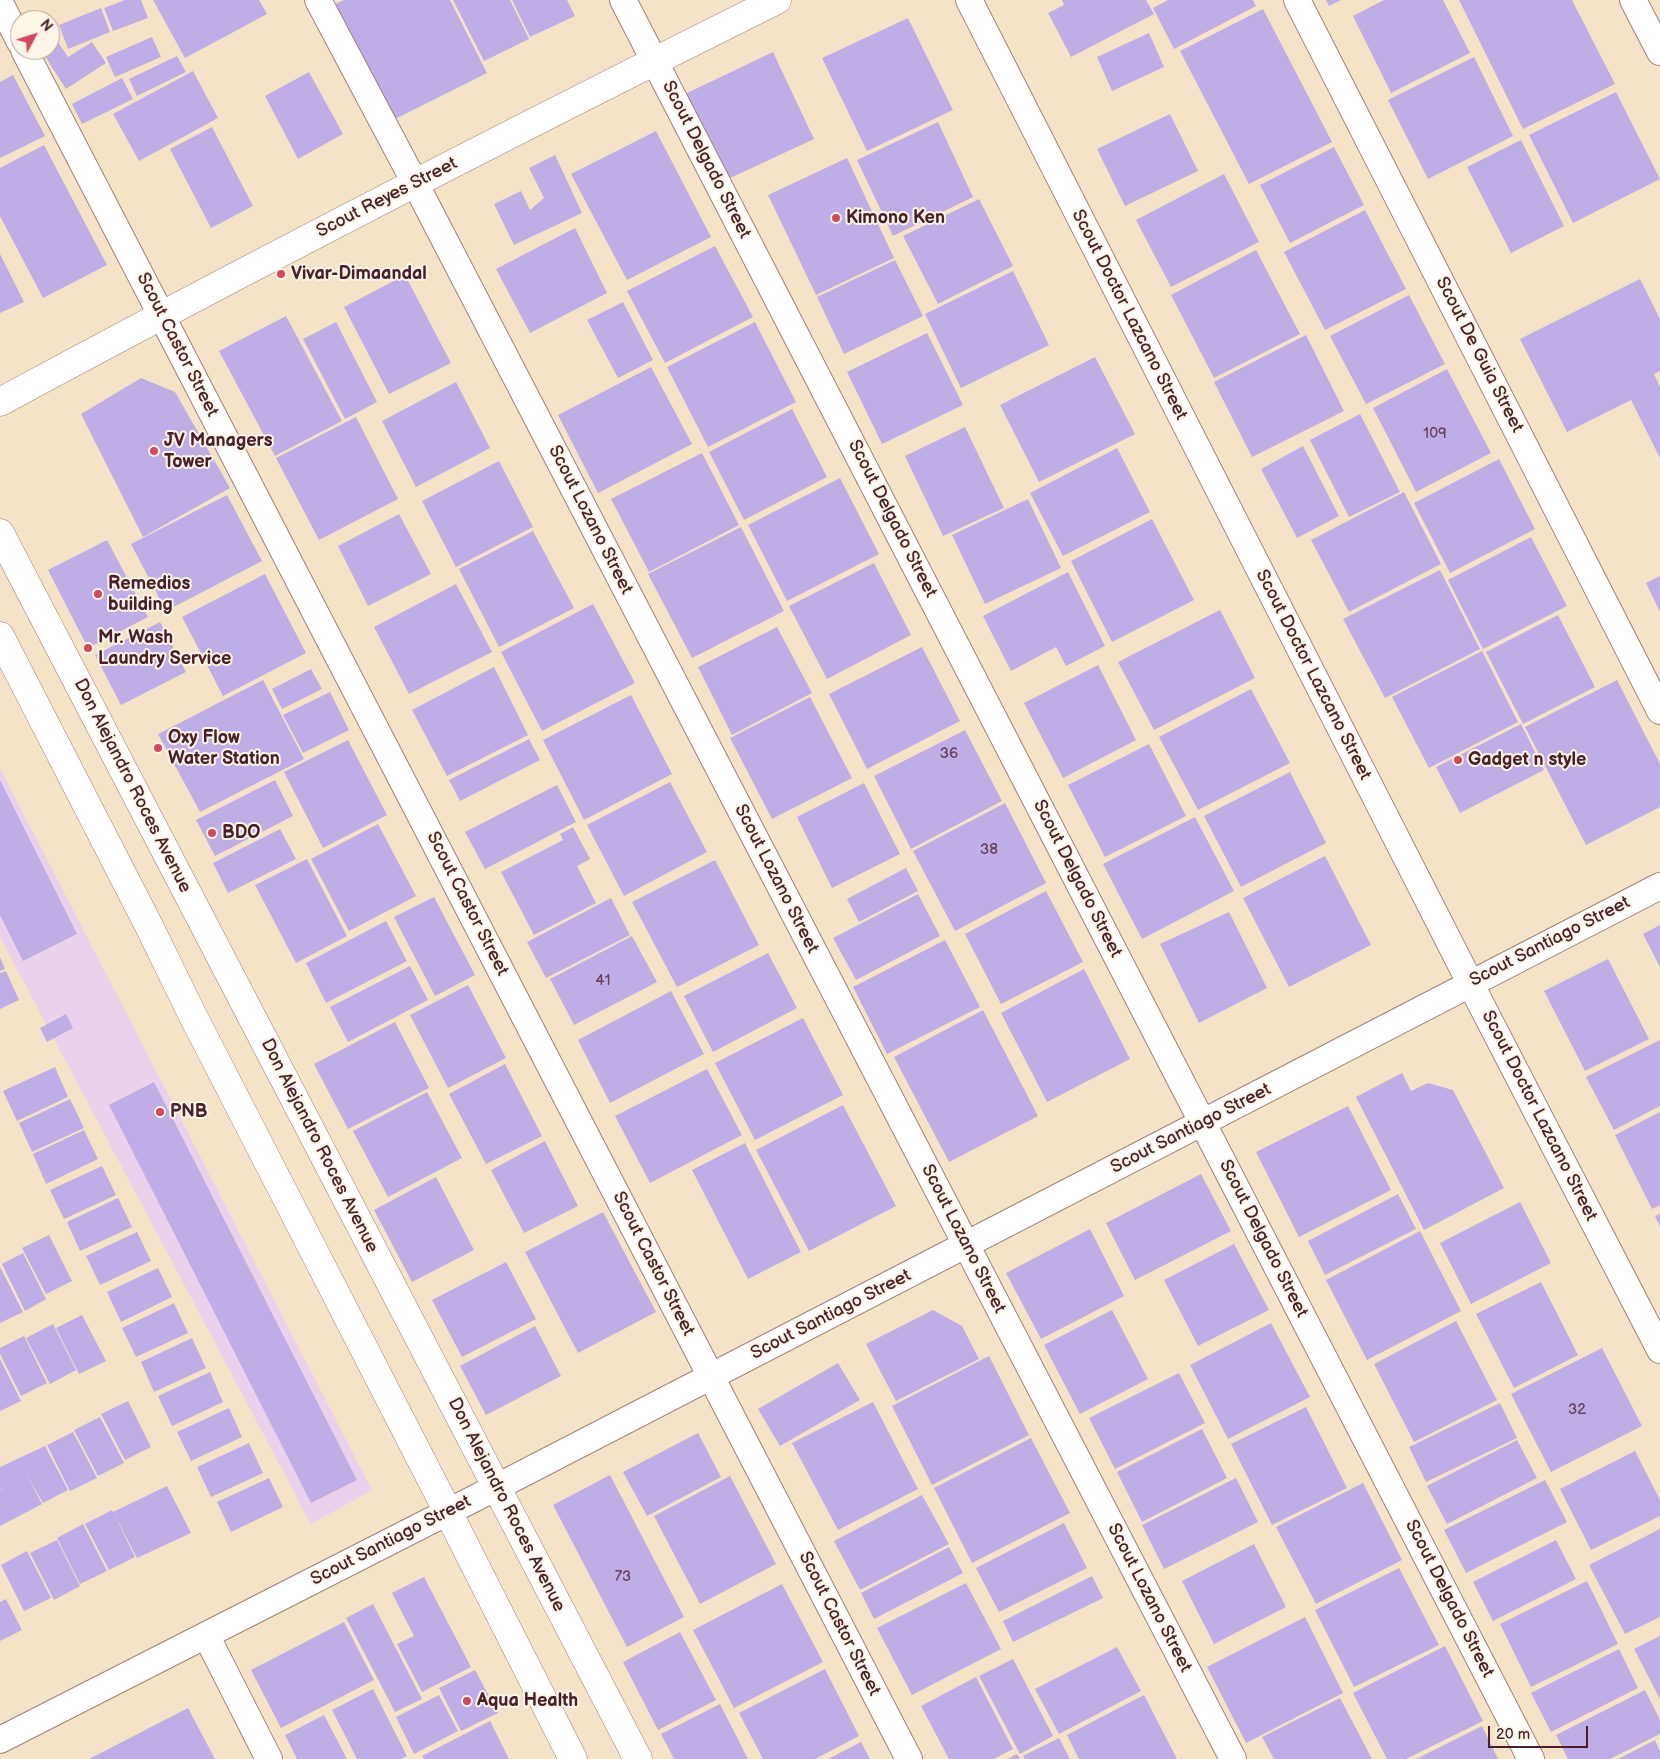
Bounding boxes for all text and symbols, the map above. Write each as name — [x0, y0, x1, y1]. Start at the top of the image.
north arrow — [10, 10, 60, 60]
text: N — [36, 16, 56, 35]
street label: Scout Delgado Street — [657, 78, 755, 242]
street label: Scout Reyes Street — [313, 153, 461, 243]
street label: Scout Doctor Lazcano Street — [1066, 206, 1192, 424]
place label: Kimono Ken — [846, 207, 945, 229]
marker: Kimono Ken — [830, 212, 842, 224]
place label: Vivar-Dimaandal — [291, 263, 427, 285]
marker: Vivar-Dimaandal — [275, 268, 287, 280]
street label: Scout Castor Street — [131, 269, 223, 421]
street label: Scout De Guia Street — [1430, 274, 1528, 436]
house number: 109 — [1423, 425, 1447, 443]
place label: JV Managers Tower — [164, 430, 273, 472]
street label: Scout Delgado Street — [843, 437, 941, 601]
street label: Scout Lozano Street — [543, 442, 637, 598]
marker: JV Managers Tower — [148, 445, 160, 457]
street label: Scout Doctor Lazcano Street — [1250, 566, 1376, 784]
place label: Remedios building — [108, 573, 190, 616]
marker: Remedios building — [92, 588, 104, 600]
place label: Mr. Wash Laundry Service — [98, 627, 231, 670]
marker: Mr. Wash Laundry Service — [82, 642, 94, 654]
street label: Don Alejandro Roces Avenue — [69, 675, 195, 897]
place label: Oxy Flow Water Station — [168, 727, 280, 770]
marker: Oxy Flow Water Station — [152, 742, 164, 754]
house number: 36 — [940, 745, 958, 763]
place label: Gadget n style — [1468, 749, 1586, 771]
marker: Gadget n style — [1452, 754, 1464, 766]
street label: Scout Delgado Street — [1028, 797, 1126, 961]
street label: Scout Lozano Street — [729, 801, 823, 957]
place label: BDO — [222, 822, 260, 844]
marker: BDO — [206, 827, 218, 839]
street label: Scout Castor Street — [421, 828, 513, 980]
house number: 38 — [980, 841, 998, 859]
street label: Scout Santiago Street — [1466, 892, 1634, 992]
house number: 41 — [596, 972, 610, 990]
street label: Scout Doctor Lazcano Street — [1476, 1007, 1602, 1225]
street label: Don Alejandro Roces Avenue — [256, 1035, 382, 1257]
street label: Scout Santiago Street — [1107, 1079, 1275, 1179]
place label: PNB — [170, 1101, 207, 1123]
marker: PNB — [154, 1106, 166, 1118]
street label: Scout Delgado Street — [1214, 1157, 1312, 1321]
street label: Scout Lozano Street — [916, 1161, 1010, 1317]
street label: Scout Castor Street — [607, 1188, 699, 1340]
street label: Scout Santiago Street — [747, 1265, 915, 1365]
street label: Don Alejandro Roces Avenue — [443, 1394, 569, 1616]
house number: 32 — [1568, 1401, 1586, 1419]
street label: Scout Santiago Street — [307, 1491, 475, 1591]
street label: Scout Delgado Street — [1400, 1517, 1498, 1681]
street label: Scout Lozano Street — [1102, 1520, 1196, 1676]
street label: Scout Castor Street — [793, 1548, 885, 1700]
house number: 73 — [615, 1568, 631, 1586]
place label: Aqua Health — [477, 1690, 578, 1712]
marker: Aqua Health — [461, 1695, 473, 1707]
scale bar — [1490, 1716, 1590, 1748]
text: 20 m — [1496, 1725, 1530, 1744]

